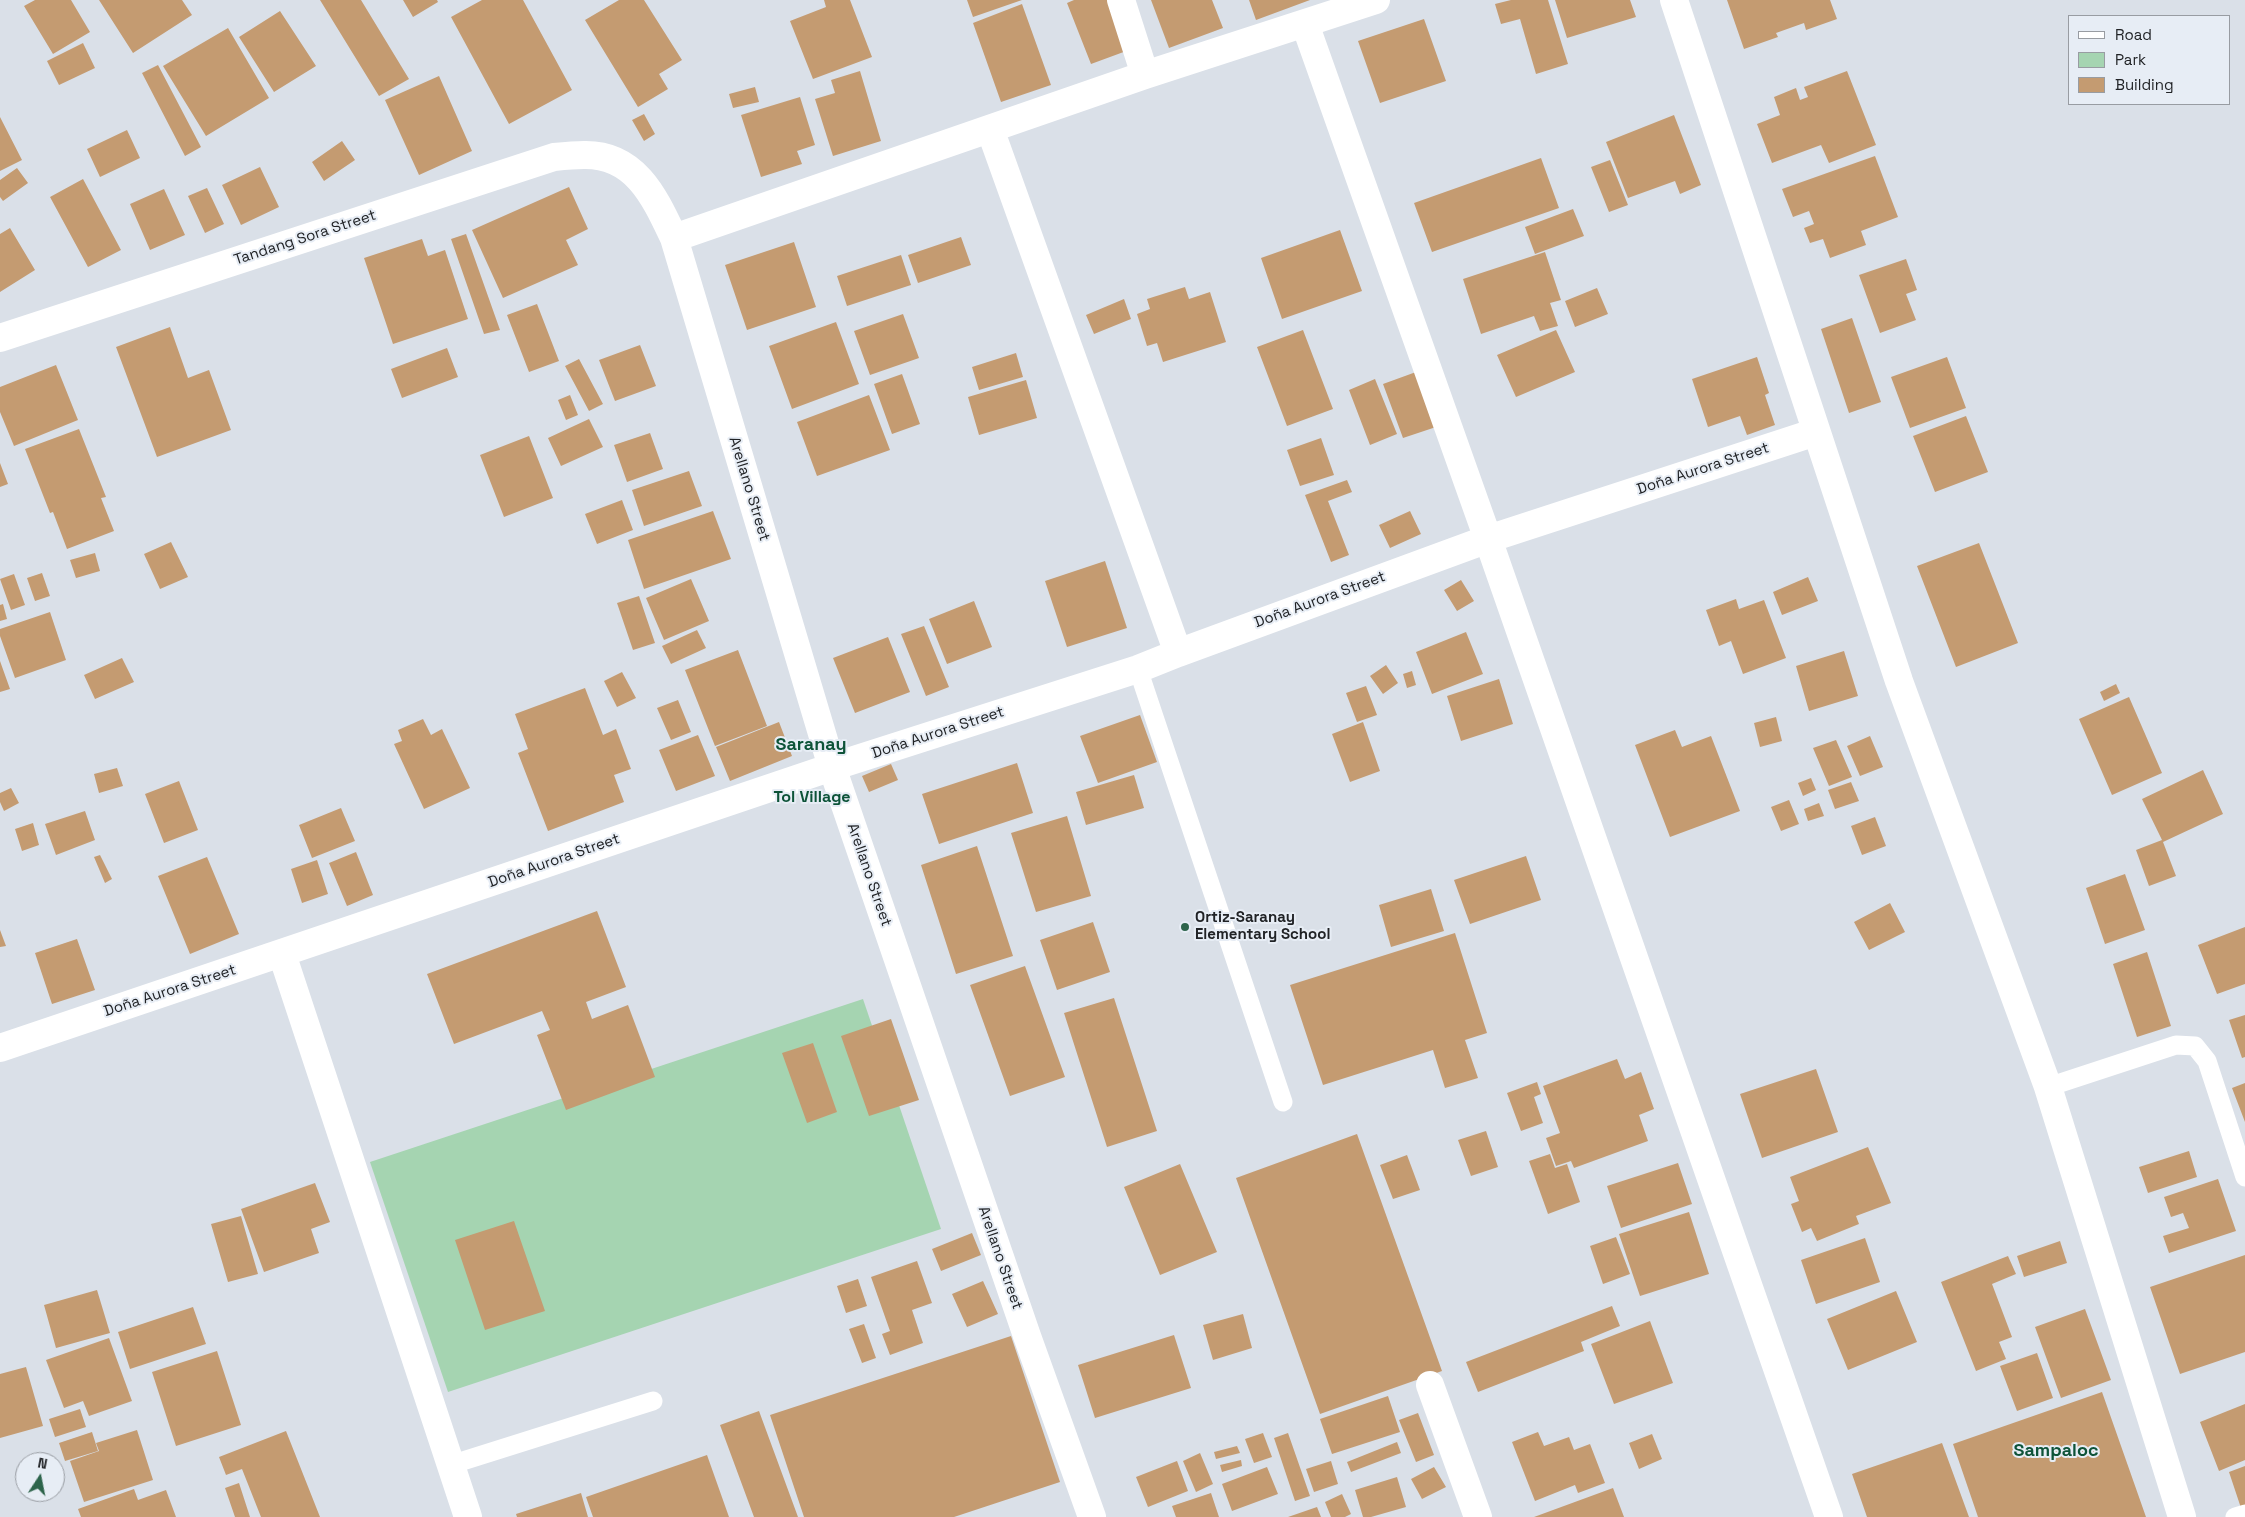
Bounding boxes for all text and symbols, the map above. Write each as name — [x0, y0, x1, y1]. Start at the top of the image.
legend — [2068, 15, 2230, 105]
text: Road — [2115, 25, 2152, 44]
text: Park — [2115, 50, 2146, 69]
text: Building — [2115, 75, 2174, 94]
street label: Tandang Sora Street — [232, 206, 378, 270]
street label: Arellano Street — [725, 435, 773, 543]
street label: Doña Aurora Street — [1635, 439, 1771, 499]
street label: Doña Aurora Street — [1252, 568, 1388, 632]
street label: Doña Aurora Street — [870, 703, 1006, 763]
district label: Saranay — [776, 734, 846, 756]
district label: Tol Village — [773, 788, 851, 808]
street label: Arellano Street — [843, 821, 895, 929]
street label: Doña Aurora Street — [486, 830, 622, 892]
place label: Ortiz-Saranay Elementary School — [1195, 909, 1330, 944]
marker: Ortiz-Saranay Elementary School — [1179, 921, 1191, 933]
street label: Doña Aurora Street — [102, 961, 238, 1021]
street label: Arellano Street — [974, 1204, 1026, 1312]
district label: Sampaloc — [2014, 1440, 2098, 1462]
north arrow — [15, 1452, 65, 1502]
text: N — [36, 1454, 49, 1473]

